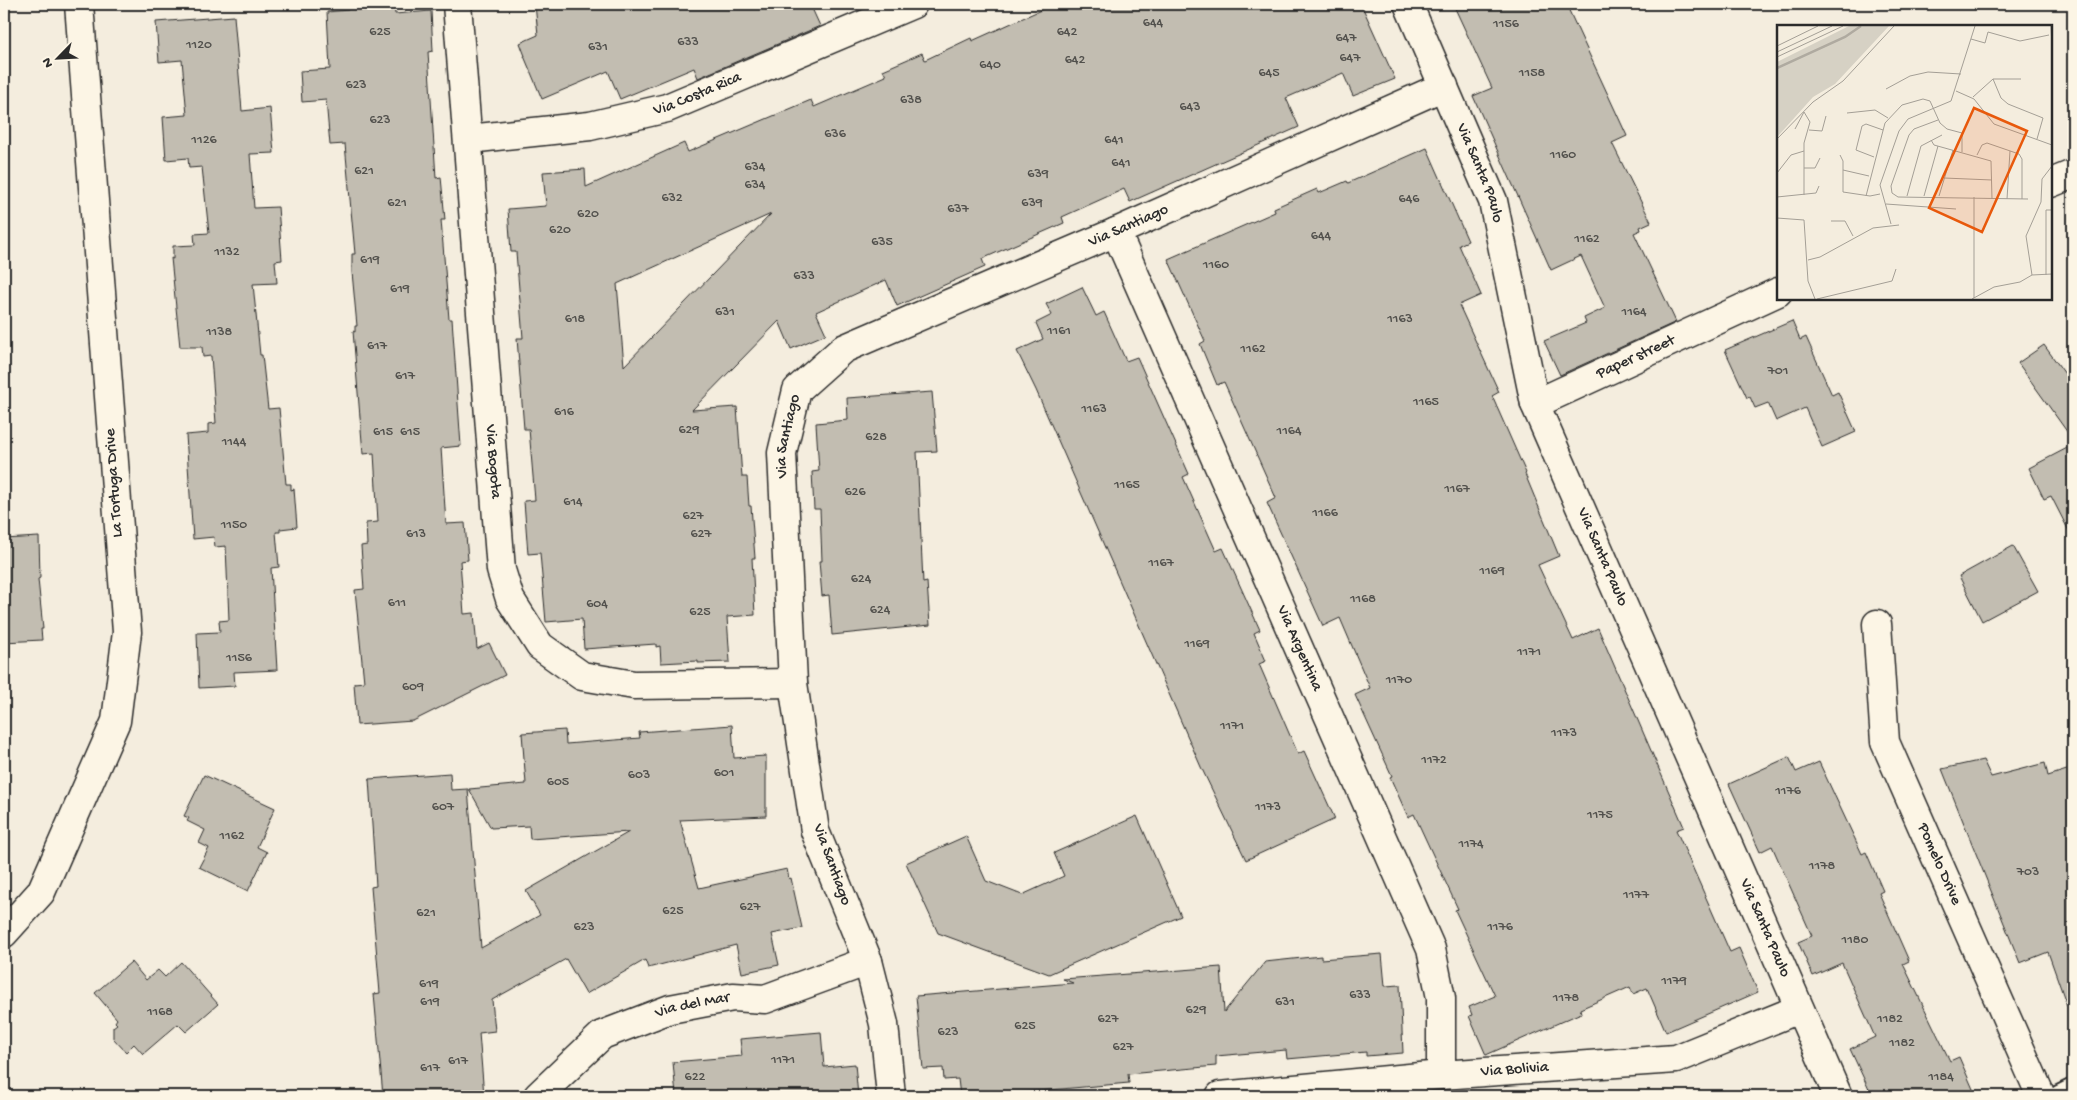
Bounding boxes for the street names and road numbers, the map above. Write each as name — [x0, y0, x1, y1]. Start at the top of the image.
street label: Via Costa Rica — [651, 68, 745, 121]
street label: Via Santa Paulo — [1451, 120, 1507, 225]
street label: Via Santiago — [1085, 200, 1172, 252]
street label: Paper street — [1593, 331, 1679, 384]
street label: Via Santiago — [773, 392, 805, 480]
street label: Via Bogota — [480, 423, 505, 501]
street label: La Tortuga Drive — [102, 427, 128, 538]
street label: Via Santa Paulo — [1572, 504, 1632, 609]
street label: Via Argentina — [1271, 602, 1327, 695]
street label: Pomelo Drive — [1912, 820, 1966, 909]
street label: Via Santiago — [807, 821, 855, 908]
street label: Via Santa Paulo — [1734, 875, 1794, 980]
street label: Via del Mar — [652, 988, 733, 1024]
street label: Via Bolivia — [1479, 1058, 1550, 1082]

